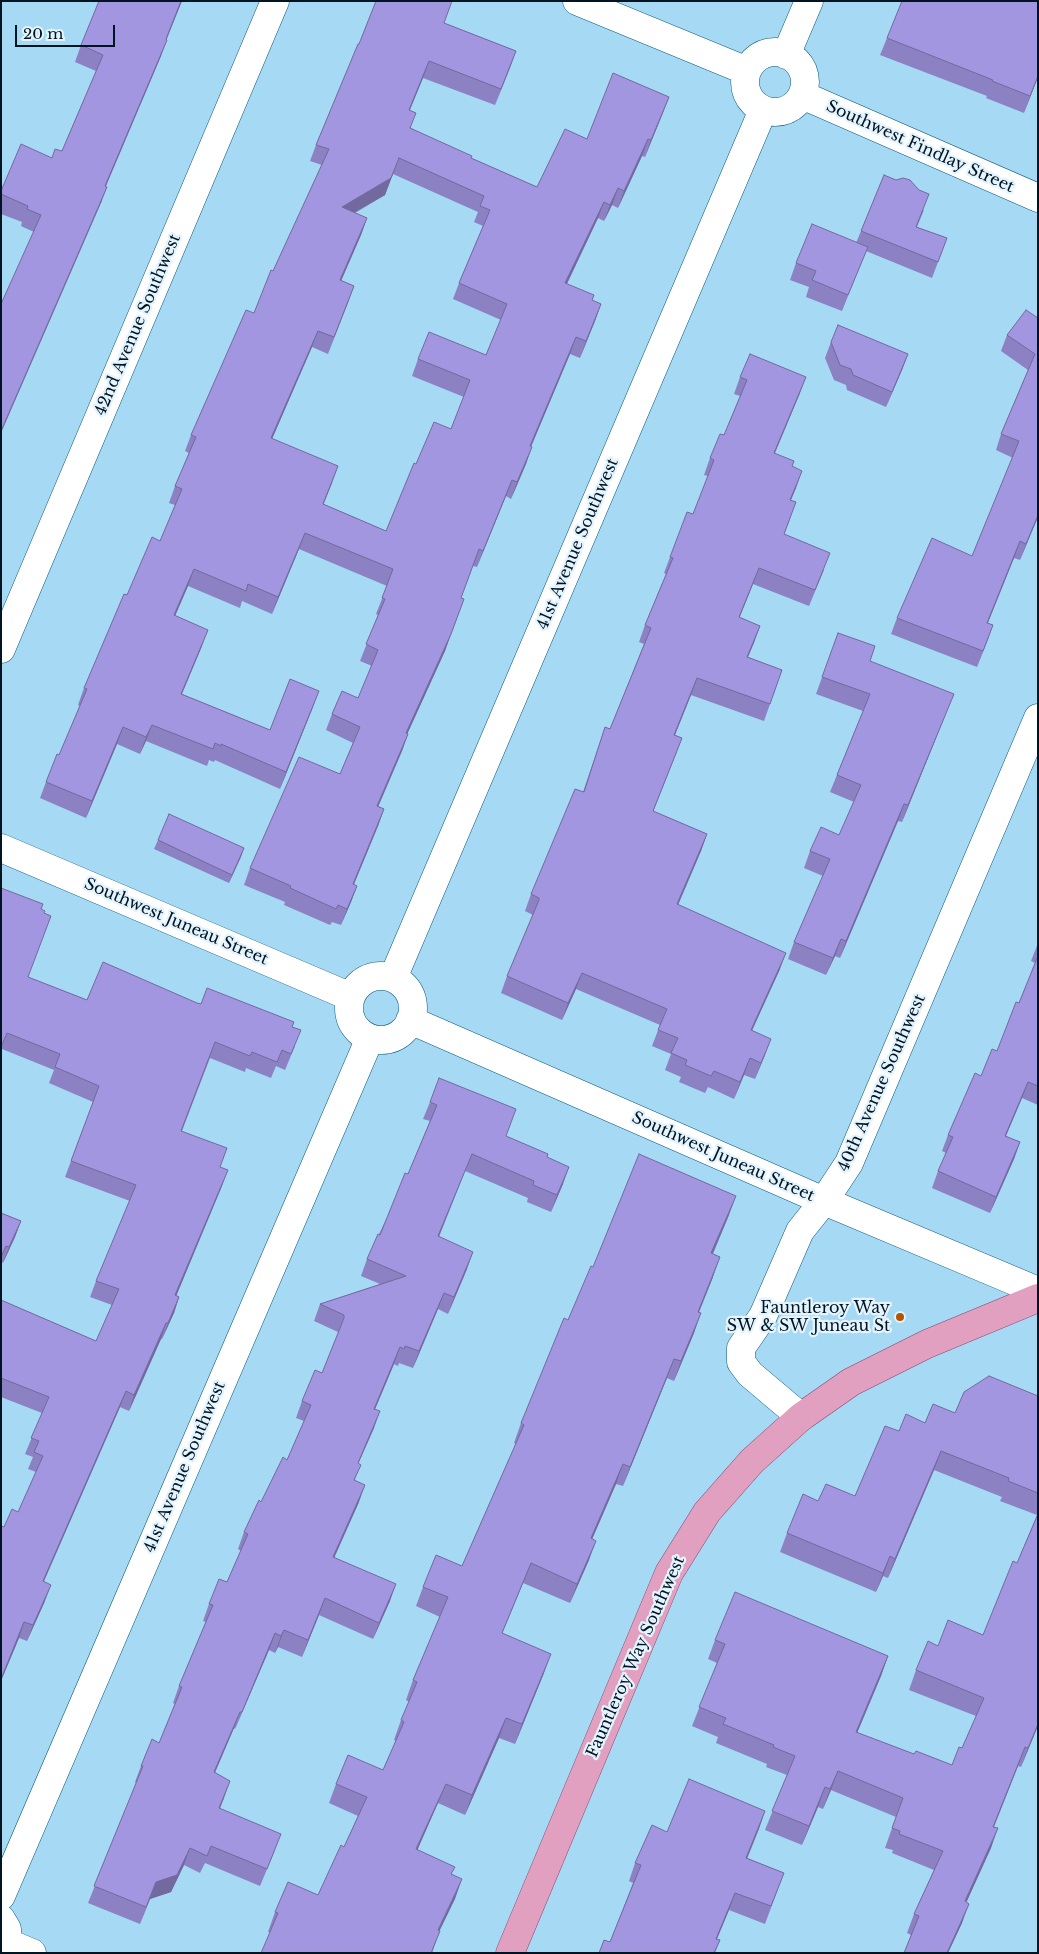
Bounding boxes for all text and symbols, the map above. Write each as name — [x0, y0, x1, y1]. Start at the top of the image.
scale bar — [18, 15, 118, 47]
text: 20 m — [23, 24, 63, 43]
street label: Southwest Findlay Street — [823, 97, 1017, 197]
street label: 42nd Avenue Southwest — [91, 231, 185, 419]
street label: 41st Avenue Southwest — [533, 456, 623, 632]
street label: Southwest Juneau Street — [81, 875, 271, 969]
street label: 40th Avenue Southwest — [834, 991, 930, 1175]
street label: Southwest Juneau Street — [629, 1108, 817, 1206]
place label: Fauntleroy Way SW & SW Juneau St — [727, 1298, 890, 1336]
marker: Fauntleroy Way SW & SW Juneau St — [894, 1311, 906, 1323]
street label: 41st Avenue Southwest — [140, 1379, 230, 1555]
street label: Fauntleroy Way Southwest — [583, 1553, 689, 1761]

